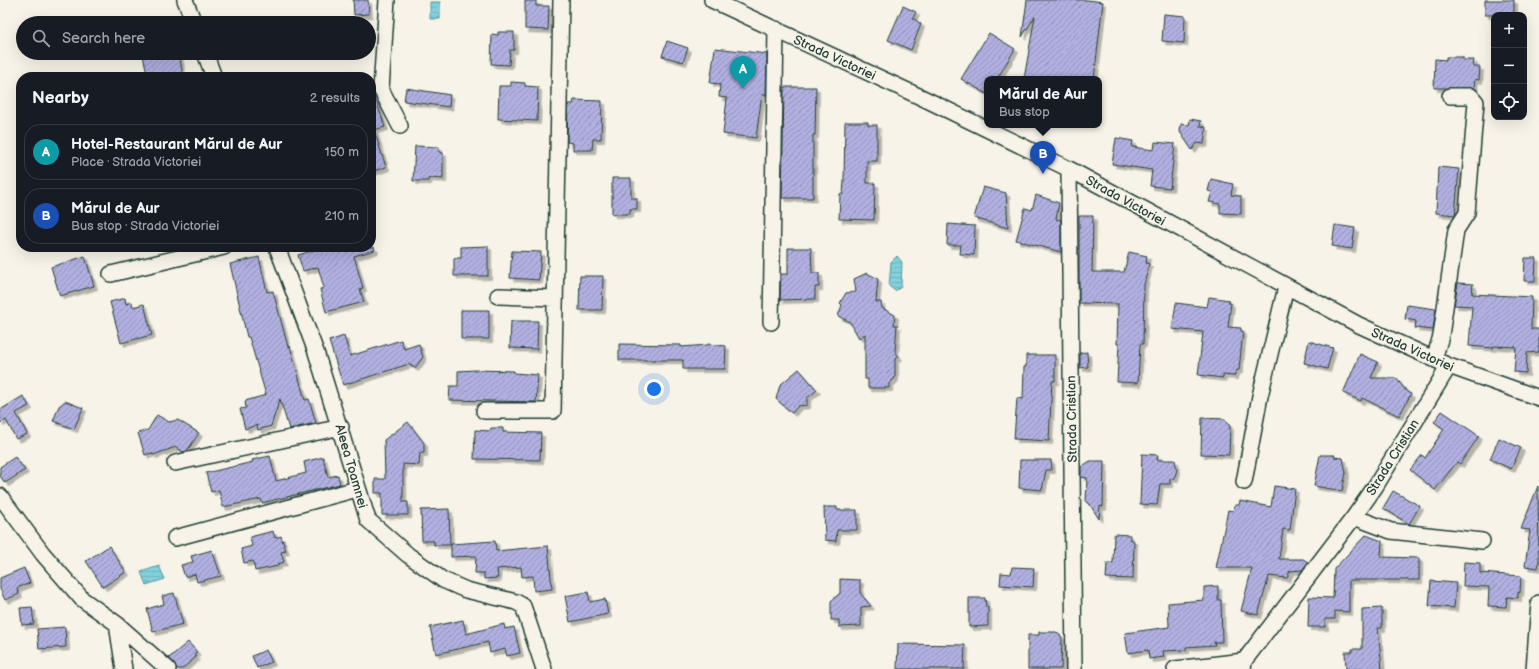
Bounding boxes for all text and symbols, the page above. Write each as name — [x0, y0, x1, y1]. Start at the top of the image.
map controls — [1491, 12, 1527, 120]
button: + — [1491, 12, 1527, 48]
search box — [16, 16, 376, 60]
icon: search — [30, 27, 52, 49]
text: Search here — [62, 29, 145, 48]
street label: Strada Victoriei — [791, 32, 878, 84]
button: − — [1491, 48, 1527, 84]
pin: A — [730, 56, 756, 89]
popup — [984, 76, 1102, 128]
button: locate — [1491, 84, 1527, 120]
text: Mărul de Aur — [999, 85, 1087, 104]
text: Nearby — [32, 88, 89, 108]
text: 2 results — [310, 90, 360, 106]
text: Bus stop — [999, 104, 1050, 120]
text: Hotel-Restaurant Mărul de Aur — [71, 135, 282, 154]
pin: B — [1030, 141, 1056, 174]
text: A — [42, 144, 50, 160]
text: 150 m — [325, 144, 359, 160]
text: Place · Strada Victoriei — [71, 154, 201, 170]
street label: Strada Victoriei — [1083, 172, 1168, 229]
text: Mărul de Aur — [71, 199, 160, 218]
text: B — [41, 208, 51, 224]
text: 210 m — [325, 208, 359, 224]
text: Bus stop · Strada Victoriei — [71, 218, 219, 234]
street label: Strada Victoriei — [1369, 324, 1457, 375]
street label: Strada Cristian — [1063, 375, 1081, 463]
your location — [644, 379, 664, 399]
street label: Strada Cristian — [1363, 416, 1423, 499]
street label: Aleea Toamnei — [331, 422, 371, 510]

